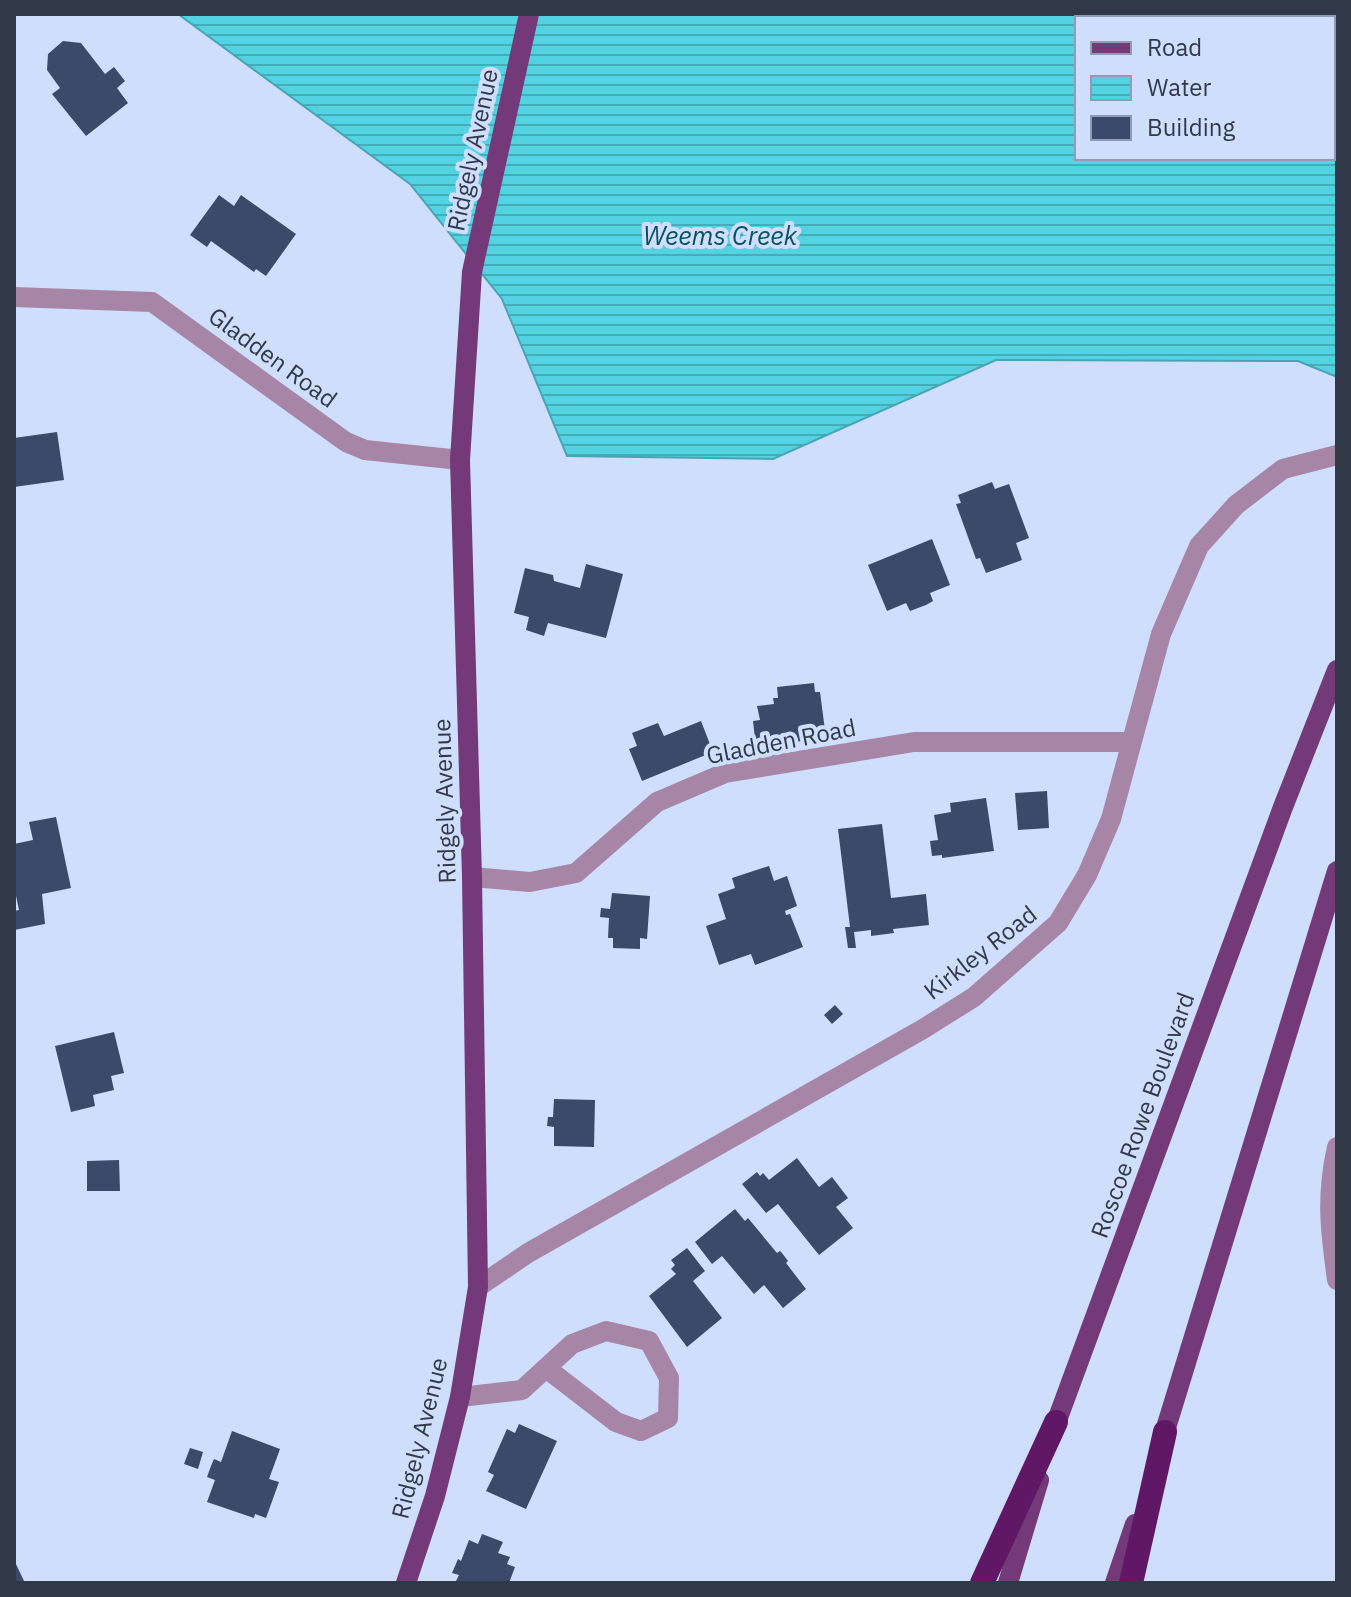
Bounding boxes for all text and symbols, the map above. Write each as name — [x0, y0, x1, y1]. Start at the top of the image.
legend — [1075, 16, 1335, 160]
text: Road — [1147, 31, 1202, 63]
street label: Ridgely Avenue — [439, 66, 505, 234]
text: Water — [1147, 71, 1211, 103]
text: Building — [1147, 111, 1235, 143]
water label: Weems Creek — [643, 218, 798, 252]
street label: Gladden Road — [202, 300, 344, 414]
street label: Gladden Road — [704, 711, 858, 771]
street label: Ridgely Avenue — [425, 718, 463, 884]
street label: Kirkley Road — [917, 898, 1043, 1006]
street label: Roscoe Rowe Boulevard — [1083, 988, 1201, 1242]
street label: Ridgely Avenue — [384, 1354, 454, 1522]

